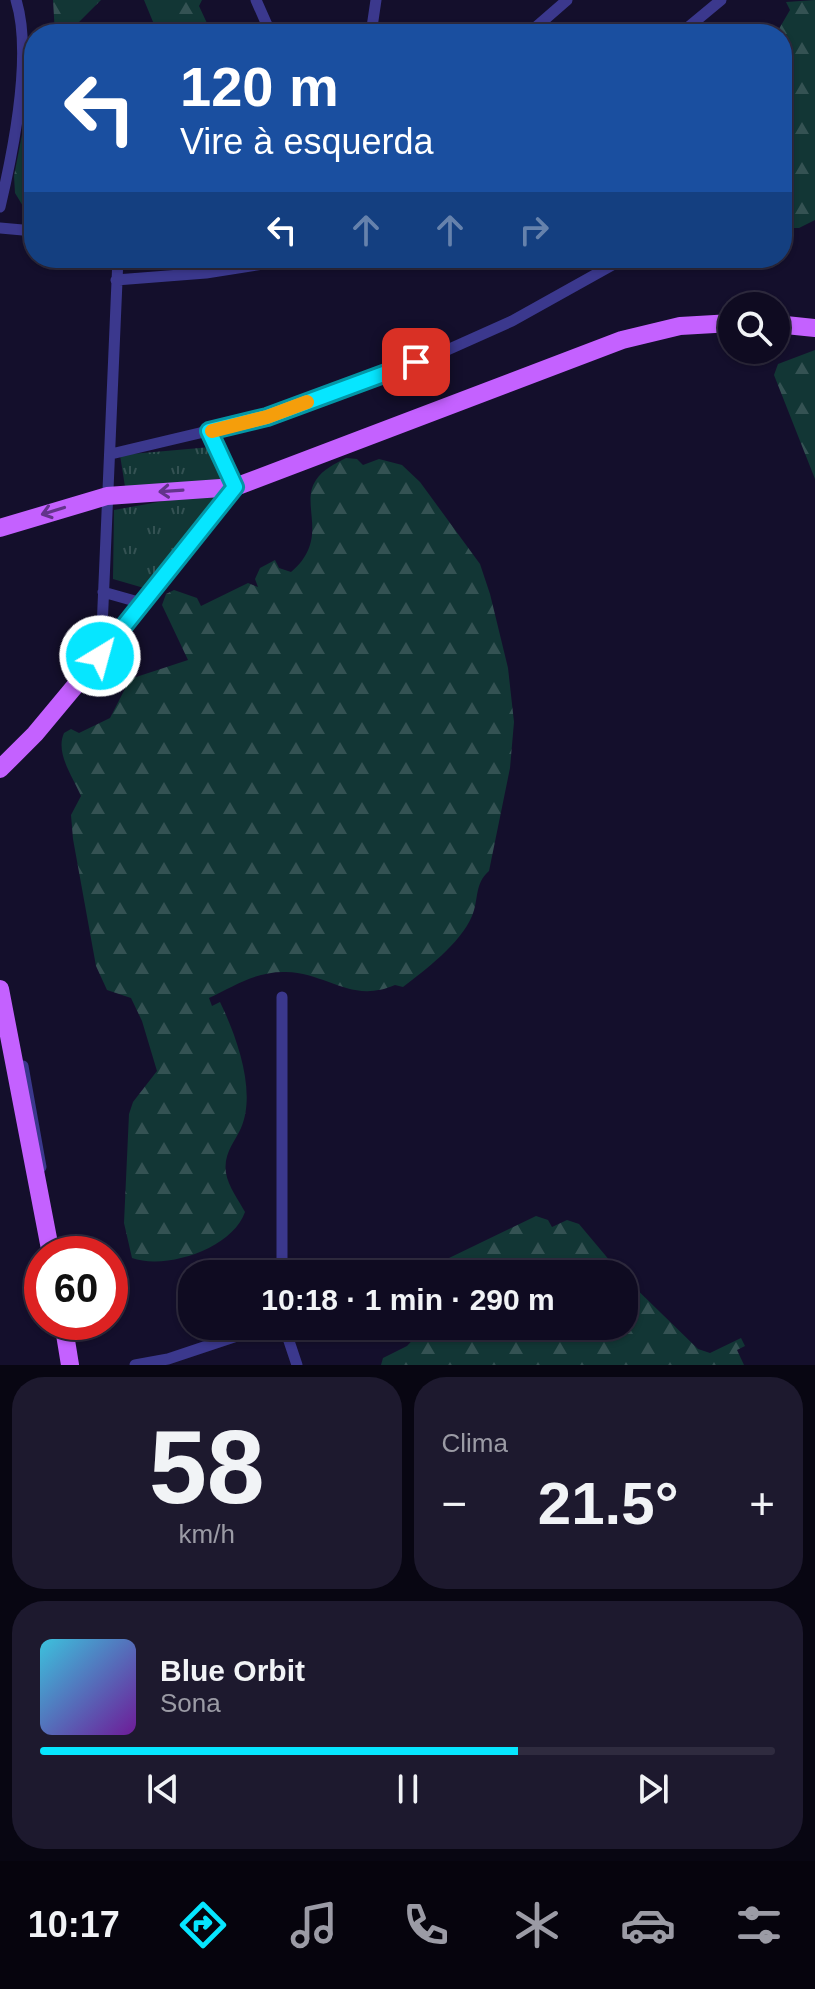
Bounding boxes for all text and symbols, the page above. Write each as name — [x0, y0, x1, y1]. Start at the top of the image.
text: 120 m — [180, 55, 339, 118]
icon: left — [48, 56, 152, 160]
text: Vire à esquerda — [180, 121, 434, 162]
icon: left — [260, 208, 304, 252]
icon: ahead — [344, 208, 388, 252]
icon: ahead — [428, 208, 472, 252]
icon: right — [512, 208, 556, 252]
map controls — [718, 292, 790, 364]
button: search — [718, 292, 790, 364]
pin — [382, 328, 450, 396]
icon: arrive — [394, 340, 438, 384]
one-way arrow — [158, 484, 185, 499]
one-way arrow — [41, 505, 66, 520]
position arrow — [58, 614, 142, 698]
speed limit sign: 60 — [24, 1236, 128, 1340]
text: 10:18 · 1 min · 290 m — [261, 1283, 555, 1316]
text: 58 — [149, 1409, 265, 1525]
text: Clima — [442, 1428, 508, 1458]
text: 21.5° — [538, 1470, 679, 1537]
text: − — [442, 1479, 467, 1528]
text: + — [749, 1479, 775, 1528]
text: km/h — [179, 1519, 235, 1549]
text: Blue Orbit — [160, 1654, 305, 1687]
text: Sona — [160, 1688, 221, 1718]
icon: previous — [141, 1767, 185, 1811]
icon: pause — [386, 1767, 430, 1811]
icon: next — [631, 1767, 675, 1811]
icon: directions — [175, 1897, 231, 1953]
icon: music — [286, 1897, 342, 1953]
icon: phone — [398, 1897, 454, 1953]
icon: climate — [509, 1897, 565, 1953]
icon: car — [620, 1897, 676, 1953]
icon: filters — [731, 1897, 787, 1953]
text: 10:17 — [28, 1904, 120, 1945]

